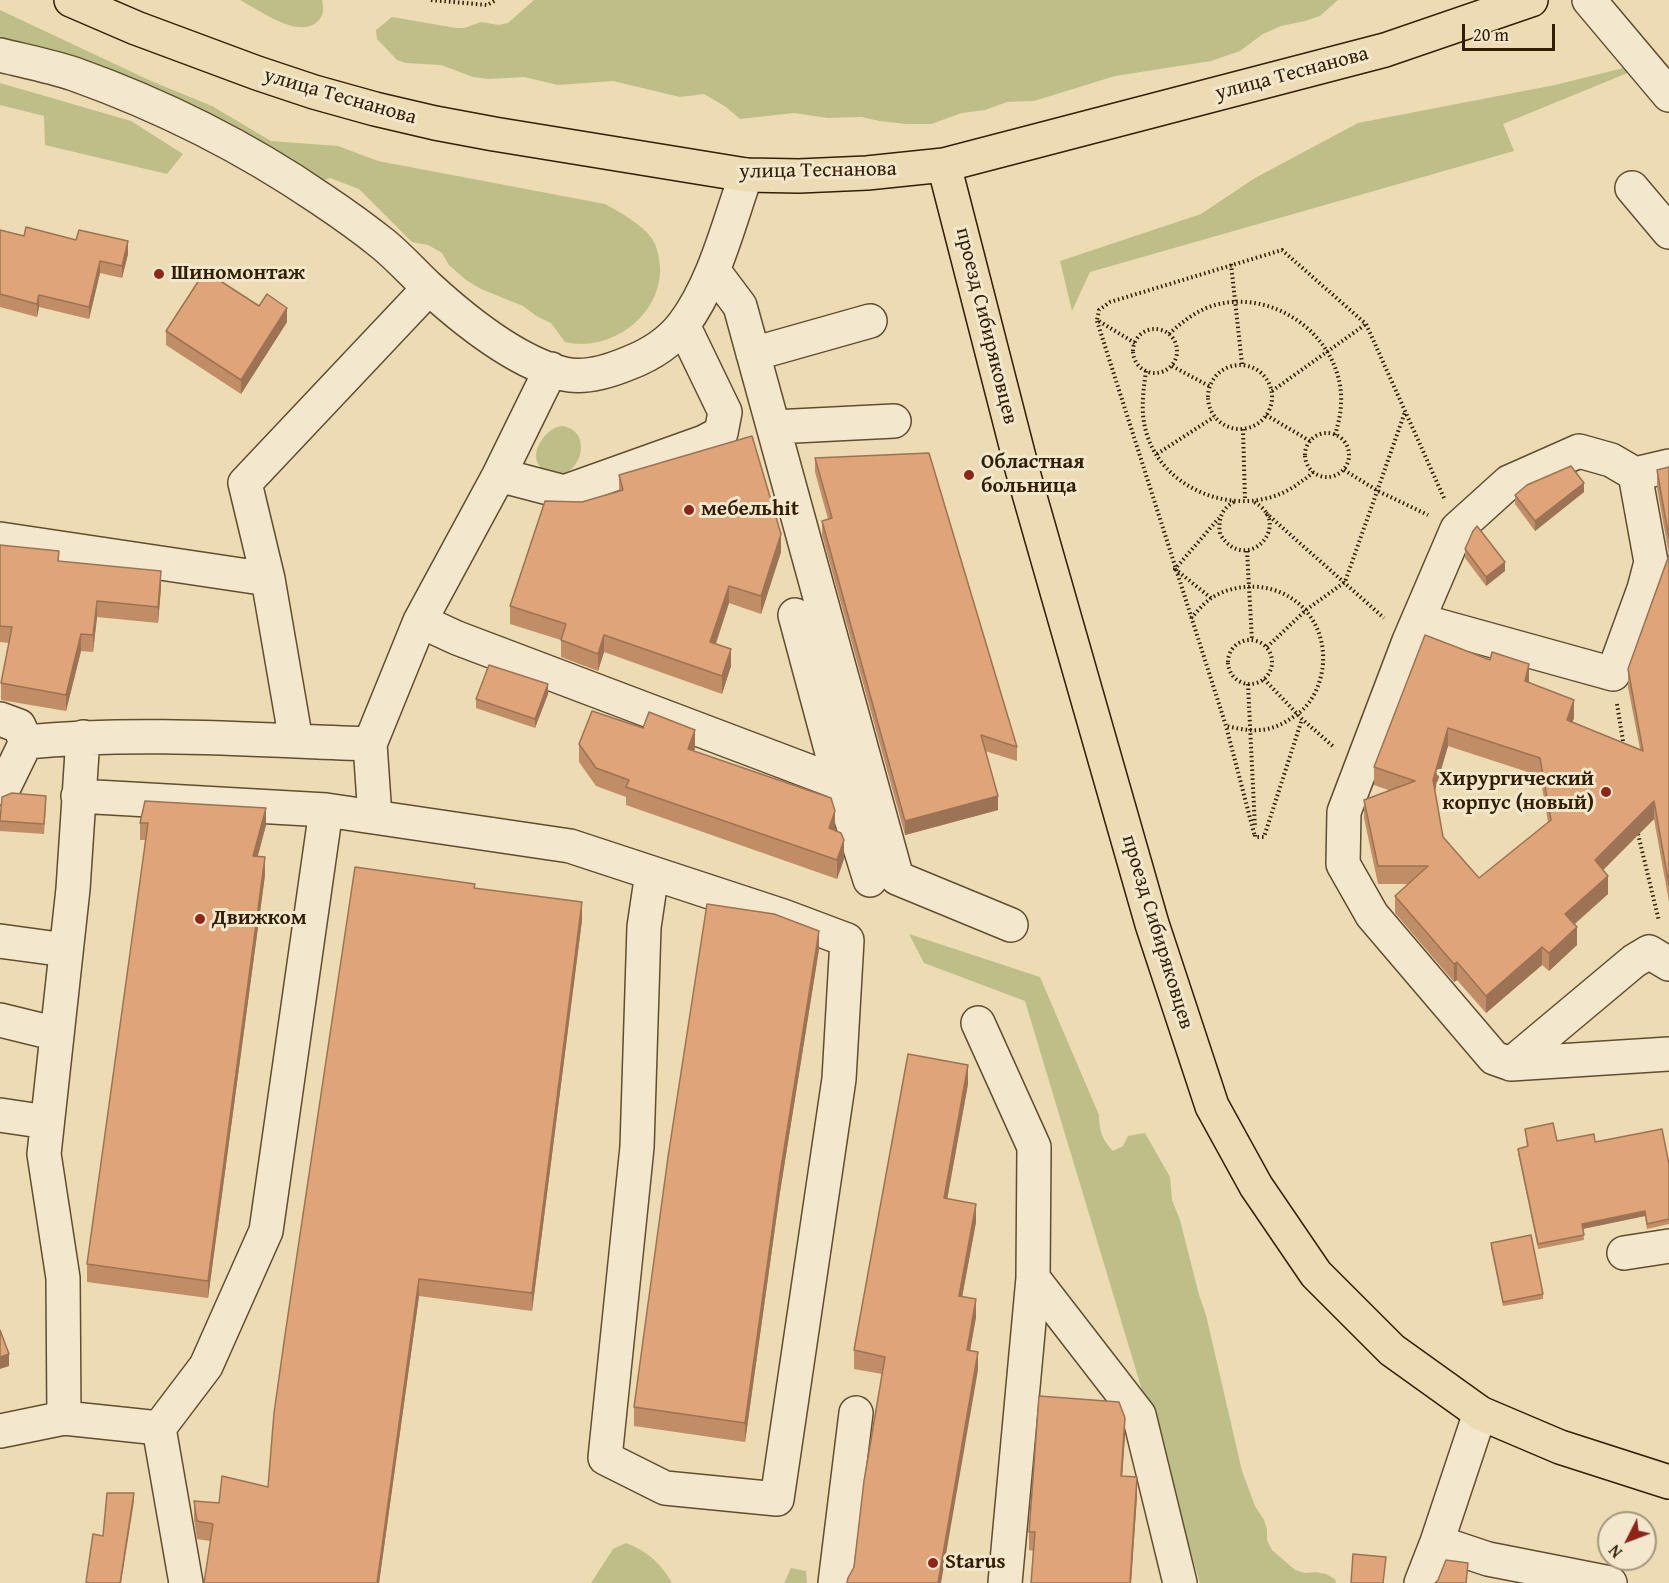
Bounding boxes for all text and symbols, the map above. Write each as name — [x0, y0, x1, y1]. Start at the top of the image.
scale bar — [1465, 12, 1558, 50]
text: 20 m — [1473, 21, 1509, 48]
street label: улица Теснанова — [1213, 41, 1371, 107]
street label: улица Теснанова — [261, 63, 419, 131]
street label: улица Теснанова — [739, 157, 897, 185]
street label: проезд Сибиряковцев — [949, 225, 1023, 427]
place label: Шиномонтаж — [171, 261, 305, 287]
marker: Шиномонтаж — [152, 267, 166, 281]
place label: Областная больница — [981, 450, 1085, 500]
marker: Областная больница — [962, 468, 976, 482]
place label: мебельhit — [701, 497, 799, 523]
marker: мебельhit — [682, 503, 696, 517]
place label: Хирургический корпус (новый) — [1439, 767, 1594, 817]
marker: Хирургический корпус (новый) — [1599, 785, 1613, 799]
street label: проезд Сибиряковцев — [1115, 832, 1199, 1032]
place label: Движком — [212, 906, 307, 932]
marker: Движком — [193, 912, 207, 926]
north arrow — [1597, 1511, 1657, 1571]
text: N — [1603, 1540, 1628, 1564]
place label: Starus — [945, 1550, 1005, 1576]
marker: Starus — [926, 1556, 940, 1570]

